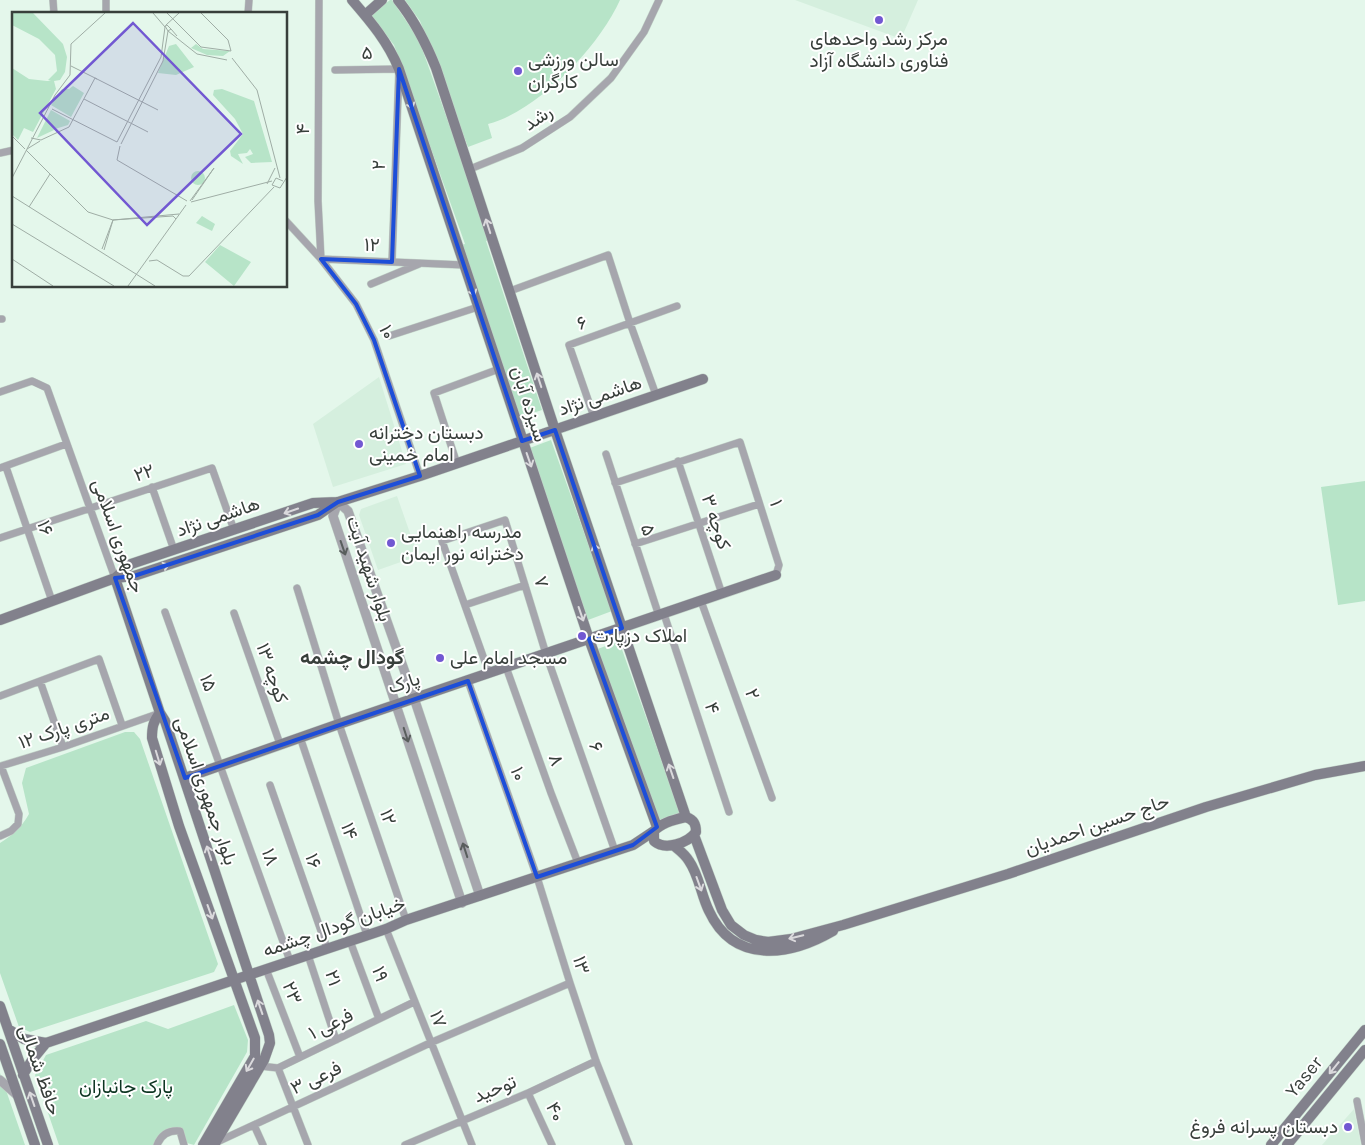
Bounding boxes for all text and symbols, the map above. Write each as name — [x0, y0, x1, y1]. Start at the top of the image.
inset map — [12, 12, 288, 288]
marker: مرکز رشد واحدهای فناوری دانشگاه آزاد — [873, 14, 885, 26]
place label: مرکز رشد واحدهای فناوری دانشگاه آزاد — [809, 28, 949, 72]
street label: ۵ — [361, 42, 373, 64]
place label: سالن ورزشی کارگران — [528, 49, 619, 93]
marker: سالن ورزشی کارگران — [512, 65, 524, 77]
one-way arrow — [405, 94, 415, 110]
street label: رشد — [519, 101, 557, 135]
street label: ۴ — [292, 123, 314, 135]
street label: ۲ — [368, 160, 390, 170]
one-way arrow — [483, 218, 493, 234]
street label: ۱۲ — [364, 234, 380, 256]
one-way arrow — [468, 281, 478, 297]
street label: ۶ — [574, 311, 590, 335]
street label: ۱۰ — [374, 321, 400, 343]
street label: سیزده آبان — [506, 363, 552, 445]
street label: هاشمی نژاد — [555, 371, 645, 421]
one-way arrow — [534, 373, 543, 389]
place label: دبستان دخترانه امام خمینی — [369, 422, 484, 467]
marker: دبستان دخترانه امام خمینی — [353, 438, 365, 450]
one-way arrow — [525, 452, 534, 468]
street label: ۲۲ — [131, 459, 157, 487]
street label: جمهوری اسلامی — [87, 476, 149, 596]
street label: هاشمی نژاد — [173, 492, 263, 542]
street label: کوچه ۳ — [695, 492, 735, 553]
street label: ۱ — [765, 497, 787, 509]
one-way arrow — [283, 506, 299, 516]
street label: بلوار شهید آیت — [342, 514, 396, 624]
street label: ۱۶ — [32, 517, 58, 539]
place label: مدرسه راهنمایی دخترانه نور ایمان — [401, 521, 524, 565]
street label: ۵ — [636, 521, 660, 539]
marker: مدرسه راهنمایی دخترانه نور ایمان — [385, 537, 397, 549]
one-way arrow — [339, 540, 349, 556]
one-way arrow — [591, 544, 600, 559]
one-way arrow — [154, 562, 169, 571]
street label: ۷ — [529, 573, 553, 591]
one-way arrow — [576, 606, 586, 622]
place label: املاک دزپارت — [592, 625, 687, 649]
marker: املاک دزپارت — [576, 630, 588, 642]
street label: کوچه ۱۳ — [250, 640, 292, 707]
district label: گودال چشمه — [300, 646, 404, 671]
place label: مسجد امام علی — [450, 647, 567, 670]
marker: مسجد امام علی — [434, 652, 446, 664]
street label: پارک — [385, 668, 423, 700]
street label: ۱۵ — [195, 671, 221, 695]
street label: ۲ — [740, 686, 764, 702]
street label: ۴ — [700, 699, 724, 717]
street label: ۱۲ متری پارک — [16, 702, 113, 756]
street label: بلوار جمهوری اسلامی — [170, 714, 242, 868]
one-way arrow — [402, 727, 411, 742]
street label: ۶ — [584, 739, 608, 755]
one-way arrow — [154, 750, 163, 765]
street label: ۸ — [544, 751, 568, 769]
street label: ۱۰ — [505, 764, 531, 784]
one-way arrow — [666, 764, 675, 779]
street label: حاج حسین احمدیان — [1022, 790, 1172, 861]
street label: ۱۲ — [375, 806, 401, 828]
street label: ۱۴ — [336, 820, 362, 842]
one-way arrow — [460, 843, 469, 858]
one-way arrow — [204, 845, 214, 861]
street label: ۱۸ — [257, 845, 283, 869]
street label: ۱۶ — [300, 850, 326, 872]
one-way arrow — [695, 876, 704, 892]
street label: خیابان گودال چشمه — [260, 892, 409, 964]
one-way arrow — [206, 904, 215, 919]
one-way arrow — [788, 933, 804, 942]
street label: ۱۳ — [568, 953, 594, 977]
street label: ۱۹ — [367, 963, 393, 985]
street label: ۲۱ — [320, 967, 346, 989]
street label: ۲۳ — [278, 978, 306, 1008]
one-way arrow — [255, 1000, 264, 1016]
street label: فرعی ۱ — [305, 1004, 357, 1044]
street label: ۱۷ — [425, 1007, 451, 1031]
street label: حافظ شمالی — [14, 1022, 66, 1118]
street label: Yaser — [1281, 1052, 1327, 1102]
one-way arrow — [244, 1057, 254, 1072]
street label: فرعی ۳ — [287, 1057, 345, 1099]
one-way arrow — [1329, 1061, 1340, 1074]
street label: توحید — [470, 1070, 520, 1107]
park label: پارک جانبازان — [79, 1076, 173, 1100]
one-way arrow — [27, 1092, 36, 1107]
street label: ۴۰ — [541, 1099, 569, 1125]
place label: دبستان پسرانه فروغ — [1190, 1116, 1338, 1140]
marker: دبستان پسرانه فروغ — [1342, 1121, 1354, 1133]

